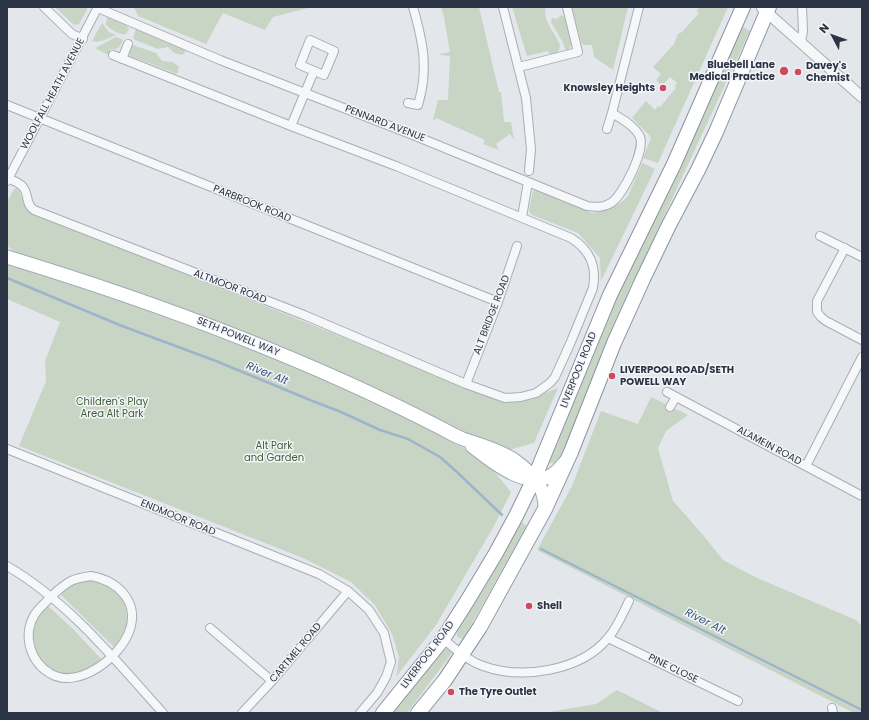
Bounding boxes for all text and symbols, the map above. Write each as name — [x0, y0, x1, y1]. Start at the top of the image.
north arrow — [813, 16, 853, 56]
text: N — [815, 20, 833, 37]
street label: WOOLFALL HEATH AVENUE — [19, 36, 87, 152]
place label: Bluebell Lane Medical Practice — [689, 59, 775, 82]
place label: Davey's Chemist — [806, 60, 850, 84]
marker: Bluebell Lane Medical Practice — [778, 65, 790, 77]
marker: Davey's Chemist — [793, 67, 803, 77]
place label: Knowsley Heights — [564, 82, 655, 94]
marker: Knowsley Heights — [658, 83, 668, 93]
street label: PENNARD AVENUE — [343, 103, 427, 145]
street label: PARBROOK ROAD — [211, 183, 293, 225]
street label: ALTMOOR ROAD — [192, 268, 268, 306]
street label: ALT BRIDGE ROAD — [471, 274, 513, 356]
street label: SETH POWELL WAY — [195, 315, 281, 359]
street label: LIVERPOOL ROAD — [558, 330, 600, 410]
water label: River Alt — [244, 360, 290, 388]
place label: LIVERPOOL ROAD/SETH POWELL WAY — [620, 364, 734, 388]
marker: LIVERPOOL ROAD/SETH POWELL WAY — [607, 371, 617, 381]
park label: Children's Play Area Alt Park — [76, 396, 148, 420]
street label: ALAMEIN ROAD — [735, 424, 803, 468]
park label: Alt Park and Garden — [244, 440, 304, 464]
street label: ENDMOOR ROAD — [139, 497, 217, 539]
place label: Shell — [537, 600, 562, 612]
marker: Shell — [524, 601, 534, 611]
water label: River Alt — [682, 606, 728, 638]
street label: LIVERPOOL ROAD — [399, 619, 457, 691]
street label: CARTMEL ROAD — [267, 621, 325, 685]
street label: PINE CLOSE — [646, 652, 700, 686]
place label: The Tyre Outlet — [459, 686, 537, 698]
marker: The Tyre Outlet — [446, 687, 456, 697]

